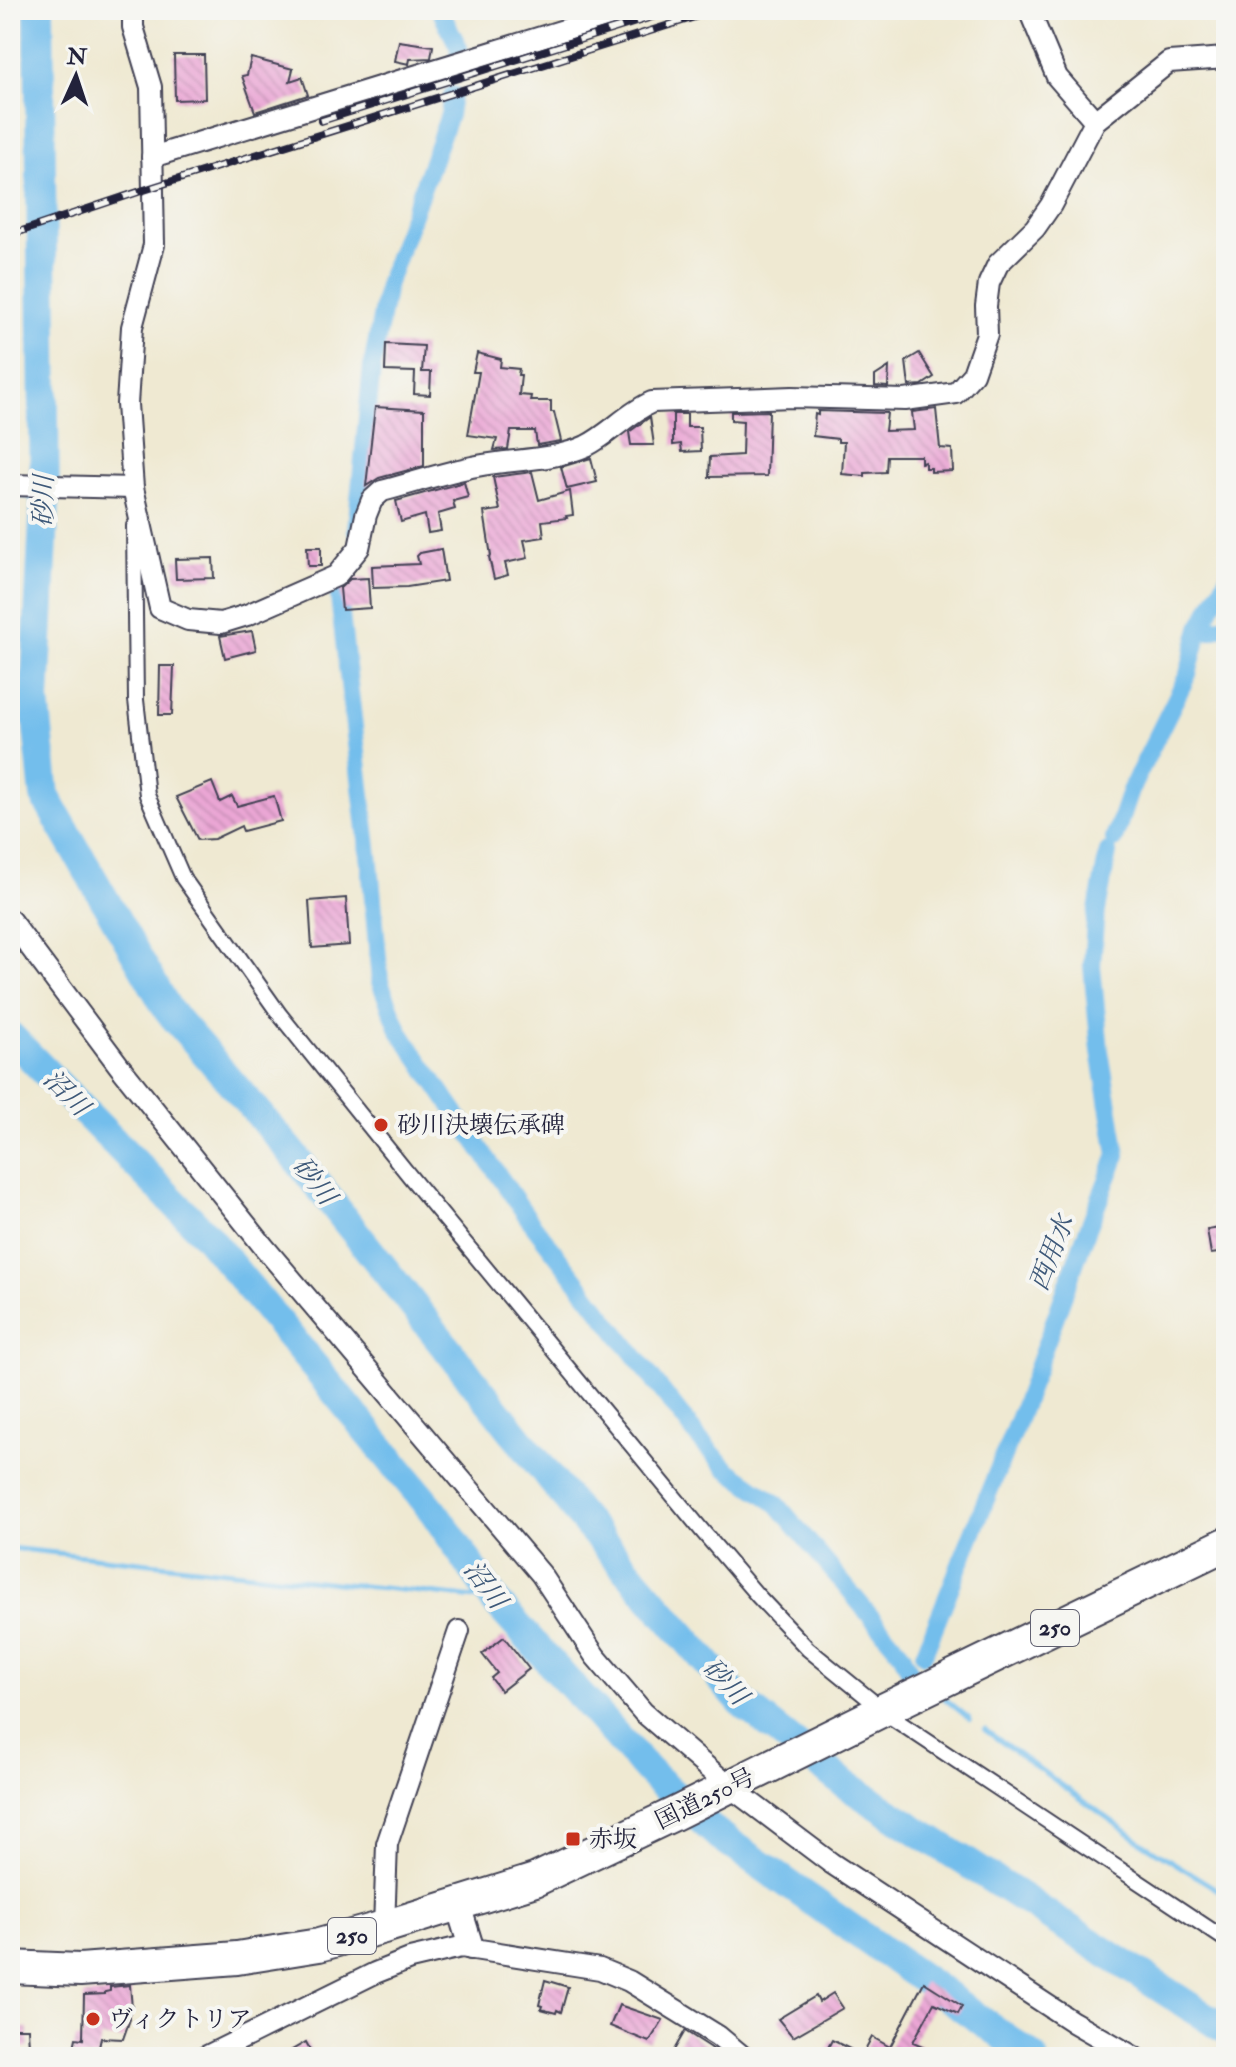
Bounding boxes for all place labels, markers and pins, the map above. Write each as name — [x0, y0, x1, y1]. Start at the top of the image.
place label: 砂川決壊伝承碑 — [397, 1110, 565, 1141]
marker: 砂川決壊伝承碑 — [372, 1116, 390, 1134]
place label: 赤坂 — [589, 1824, 637, 1855]
marker: 赤坂 — [564, 1830, 582, 1848]
place label: ヴィクトリア — [109, 2004, 252, 2035]
marker: ヴィクトリア — [84, 2010, 102, 2028]

